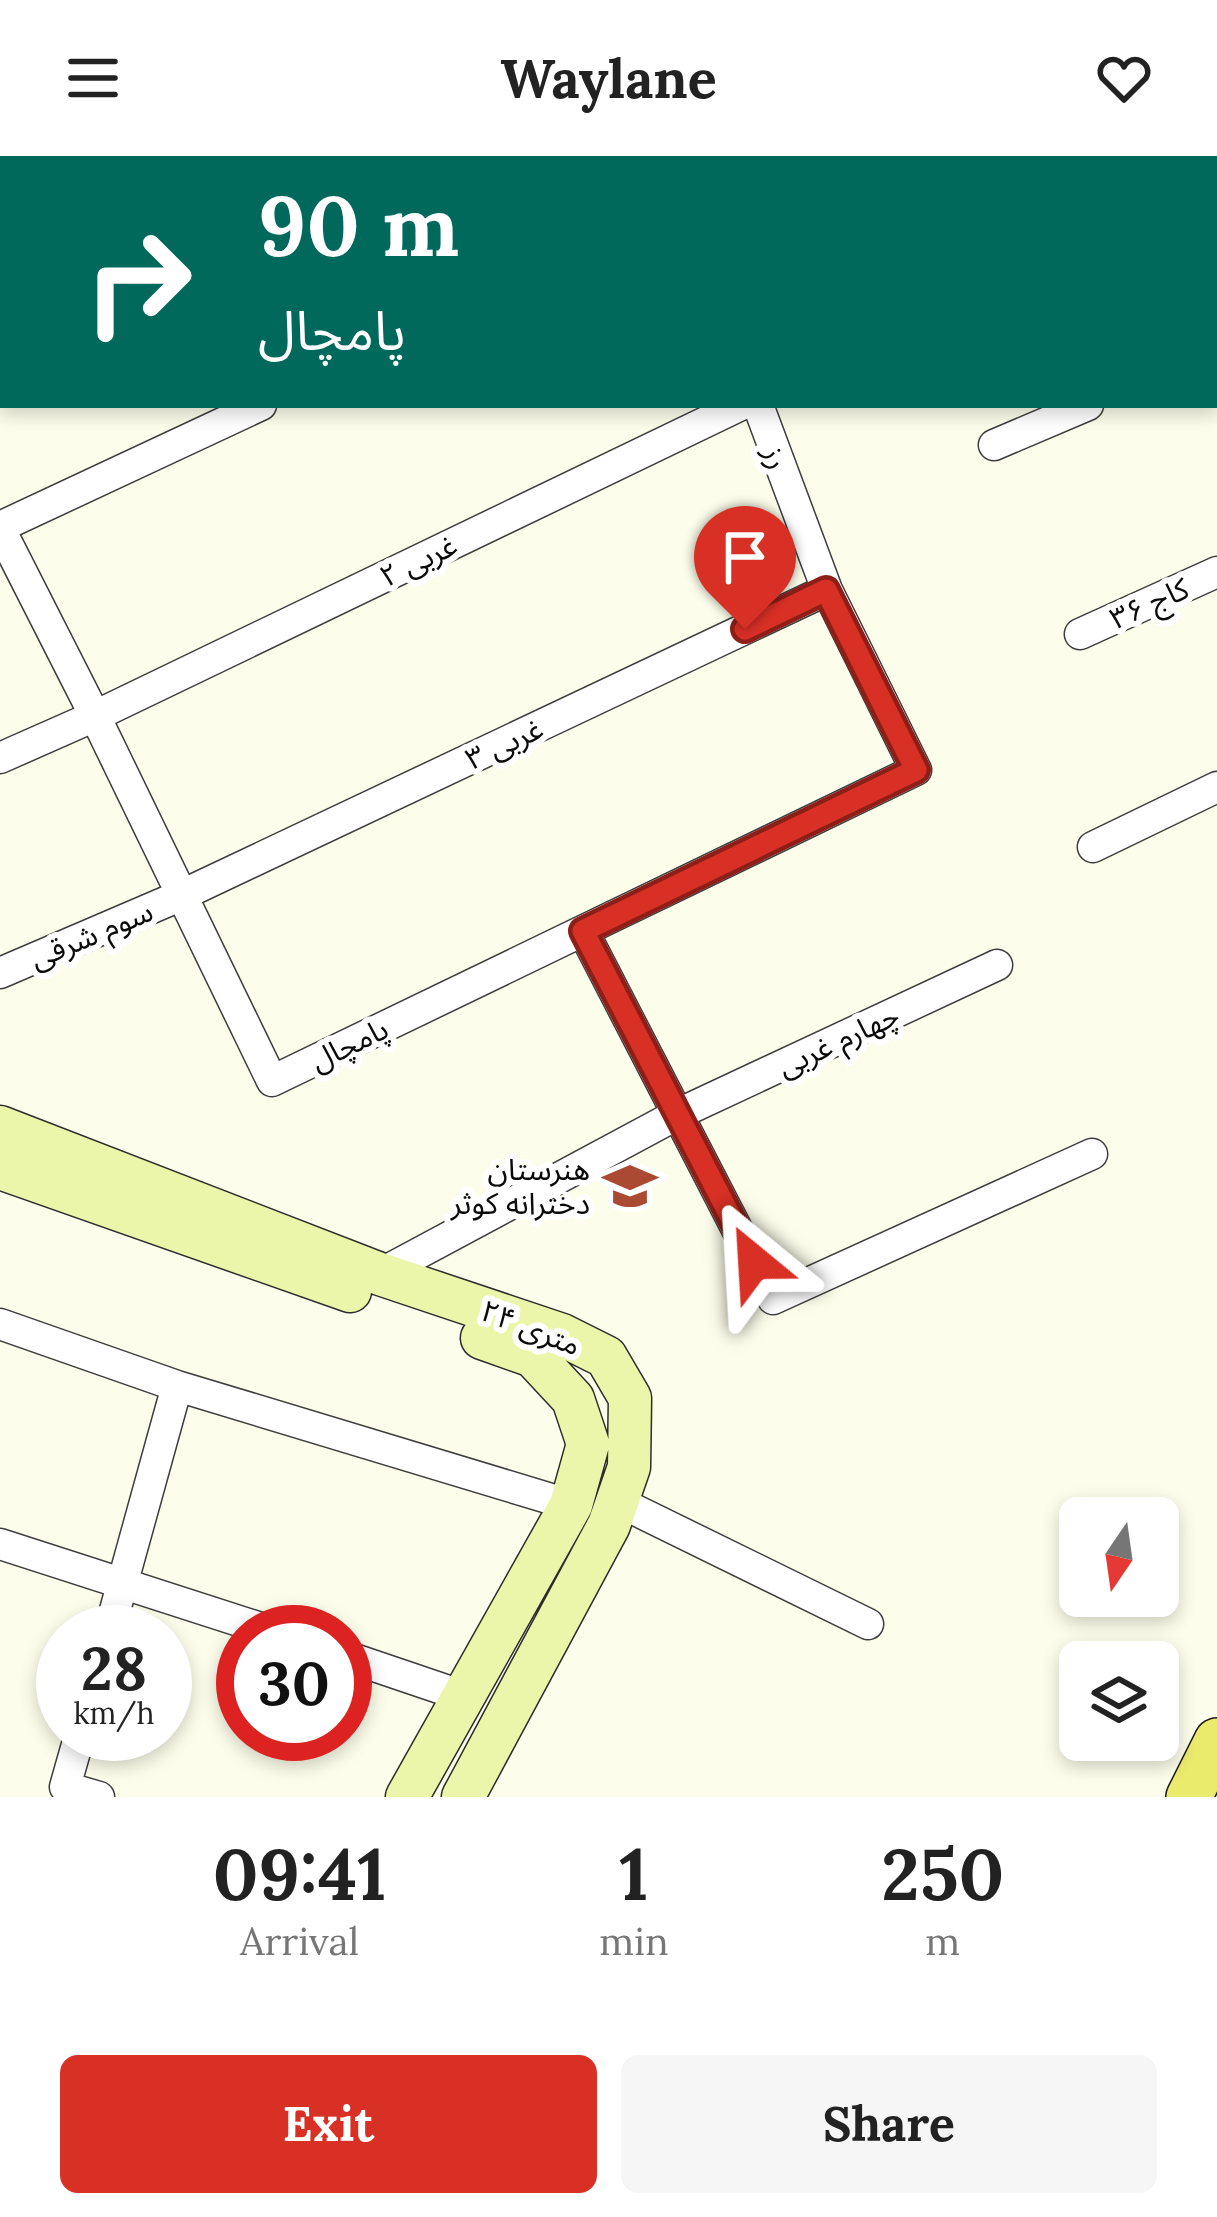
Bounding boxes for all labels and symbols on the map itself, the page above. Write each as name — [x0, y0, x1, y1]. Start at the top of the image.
street label: رز — [755, 439, 799, 474]
pin — [694, 506, 796, 629]
street label: ۲ غربی — [373, 525, 463, 595]
street label: کاج ۳۶ — [1104, 569, 1197, 641]
street label: ۳ غربی — [459, 709, 549, 777]
street label: سوم شرقى — [24, 891, 160, 981]
street label: چهارم غربی — [771, 995, 907, 1088]
street label: پامچال — [304, 1009, 395, 1080]
place label: هنرستان دخترانه کوثر — [450, 1150, 590, 1222]
school or university icon: هنرستان دخترانه کوثر — [601, 1157, 659, 1215]
position arrow — [691, 1199, 817, 1325]
street label: ۲۴ متری — [476, 1291, 586, 1363]
north arrow — [1059, 1497, 1179, 1617]
speed limit sign: 30 — [216, 1605, 372, 1761]

